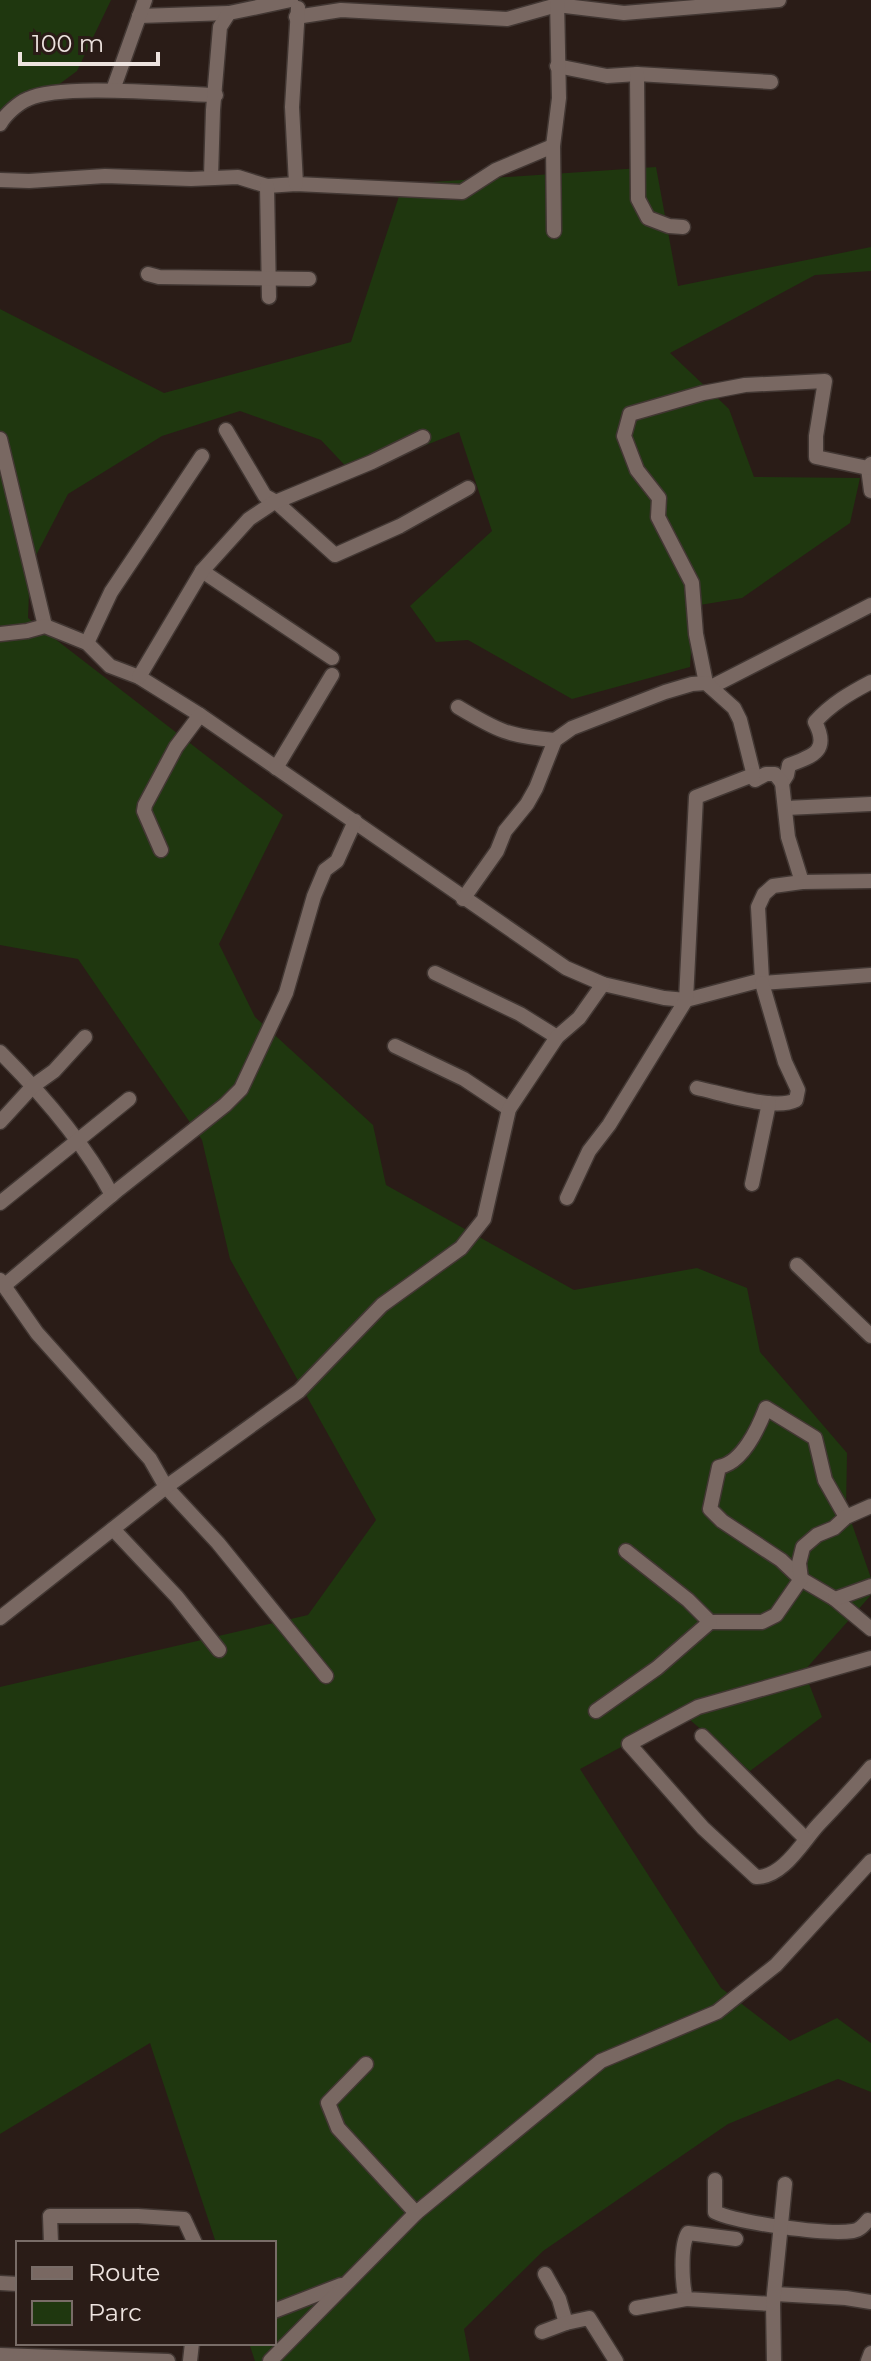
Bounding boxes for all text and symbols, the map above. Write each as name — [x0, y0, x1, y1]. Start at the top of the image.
scale bar — [20, 16, 158, 66]
text: 100 m — [32, 29, 104, 58]
legend — [16, 2241, 276, 2345]
text: Route — [88, 2258, 160, 2287]
text: Parc — [88, 2298, 142, 2327]

